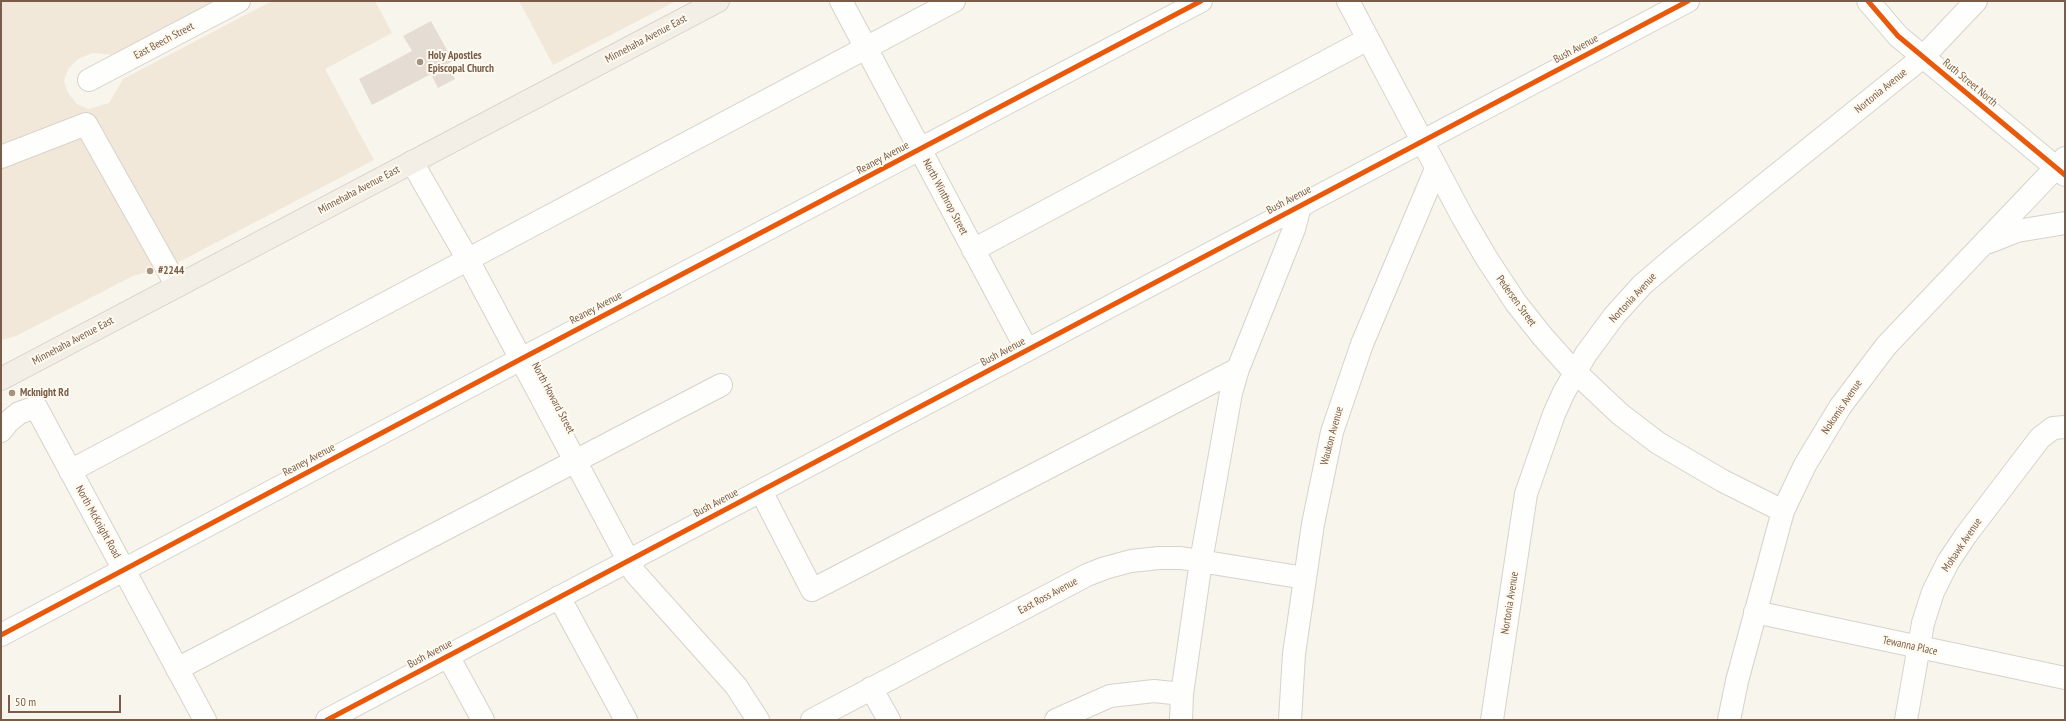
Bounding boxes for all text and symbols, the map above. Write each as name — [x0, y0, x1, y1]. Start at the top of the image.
street label: Minnehaha Avenue East — [603, 12, 689, 66]
street label: East Beech Street — [132, 20, 196, 62]
street label: Bush Avenue — [1551, 32, 1601, 66]
place label: Holy Apostles Episcopal Church — [428, 49, 494, 75]
street label: Ruth Street North — [1940, 56, 2000, 110]
marker: Holy Apostles Episcopal Church — [415, 57, 425, 67]
street label: Nortonia Avenue — [1852, 66, 1910, 116]
street label: Reaney Avenue — [855, 139, 911, 177]
street label: North Winthrop Street — [919, 157, 971, 237]
street label: Minnehaha Avenue East — [316, 163, 402, 217]
street label: Bush Avenue — [1264, 183, 1314, 217]
place label: #2244 — [158, 264, 184, 278]
marker: #2244 — [145, 266, 155, 276]
street label: Nortonia Avenue — [1607, 270, 1659, 326]
street label: Pedersen Street — [1493, 273, 1539, 329]
street label: Reaney Avenue — [568, 289, 624, 327]
street label: Minnehaha Avenue East — [30, 314, 116, 368]
street label: Bush Avenue — [978, 335, 1028, 369]
street label: North Howard Street — [529, 360, 577, 436]
street label: Nokomis Avenue — [1819, 377, 1865, 437]
place label: Mcknight Rd — [20, 386, 69, 400]
marker: Mcknight Rd — [7, 388, 17, 398]
street label: Waukon Avenue — [1318, 405, 1346, 467]
street label: Reaney Avenue — [281, 441, 337, 479]
street label: North McKnight Road — [73, 483, 123, 561]
street label: Bush Avenue — [691, 486, 741, 520]
street label: Mohawk Avenue — [1939, 516, 1985, 574]
street label: Nortonia Avenue — [1499, 571, 1521, 635]
street label: East Ross Avenue — [1016, 575, 1080, 617]
street label: Tewanna Place — [1881, 634, 1939, 658]
street label: Bush Avenue — [405, 637, 455, 671]
scale bar — [10, 687, 123, 713]
text: 50 m — [15, 694, 36, 709]

